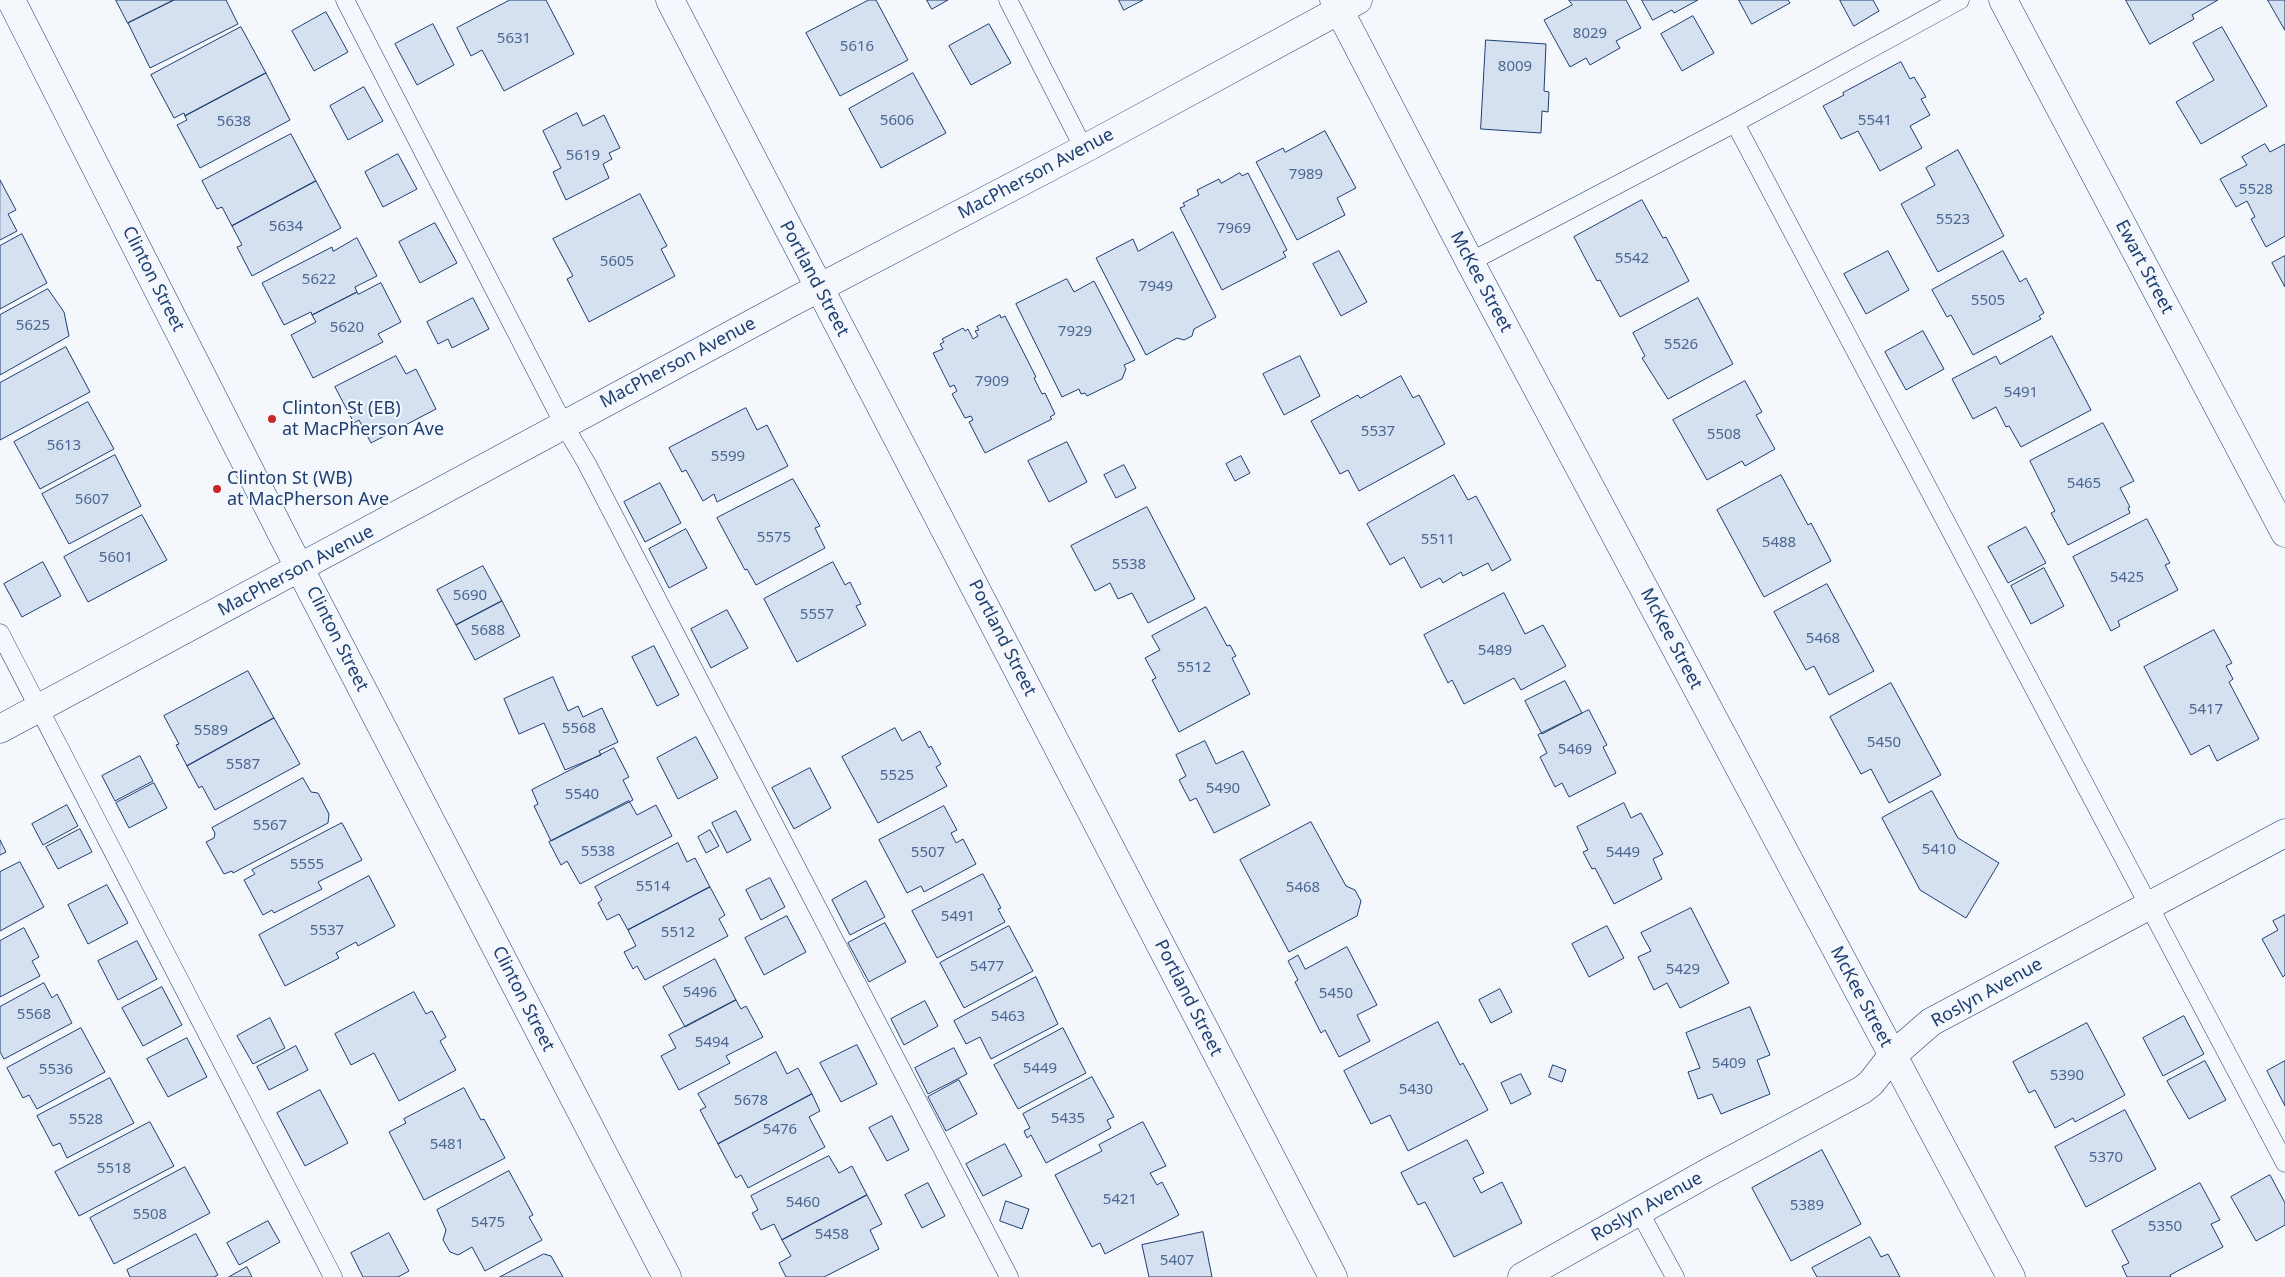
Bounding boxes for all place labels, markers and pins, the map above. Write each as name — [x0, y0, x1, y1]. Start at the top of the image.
place label: Clinton St (EB) at MacPherson Ave — [282, 398, 444, 440]
marker: Clinton St (EB) at MacPherson Ave — [266, 413, 278, 425]
place label: Clinton St (WB) at MacPherson Ave — [227, 468, 389, 510]
marker: Clinton St (WB) at MacPherson Ave — [211, 483, 223, 495]

